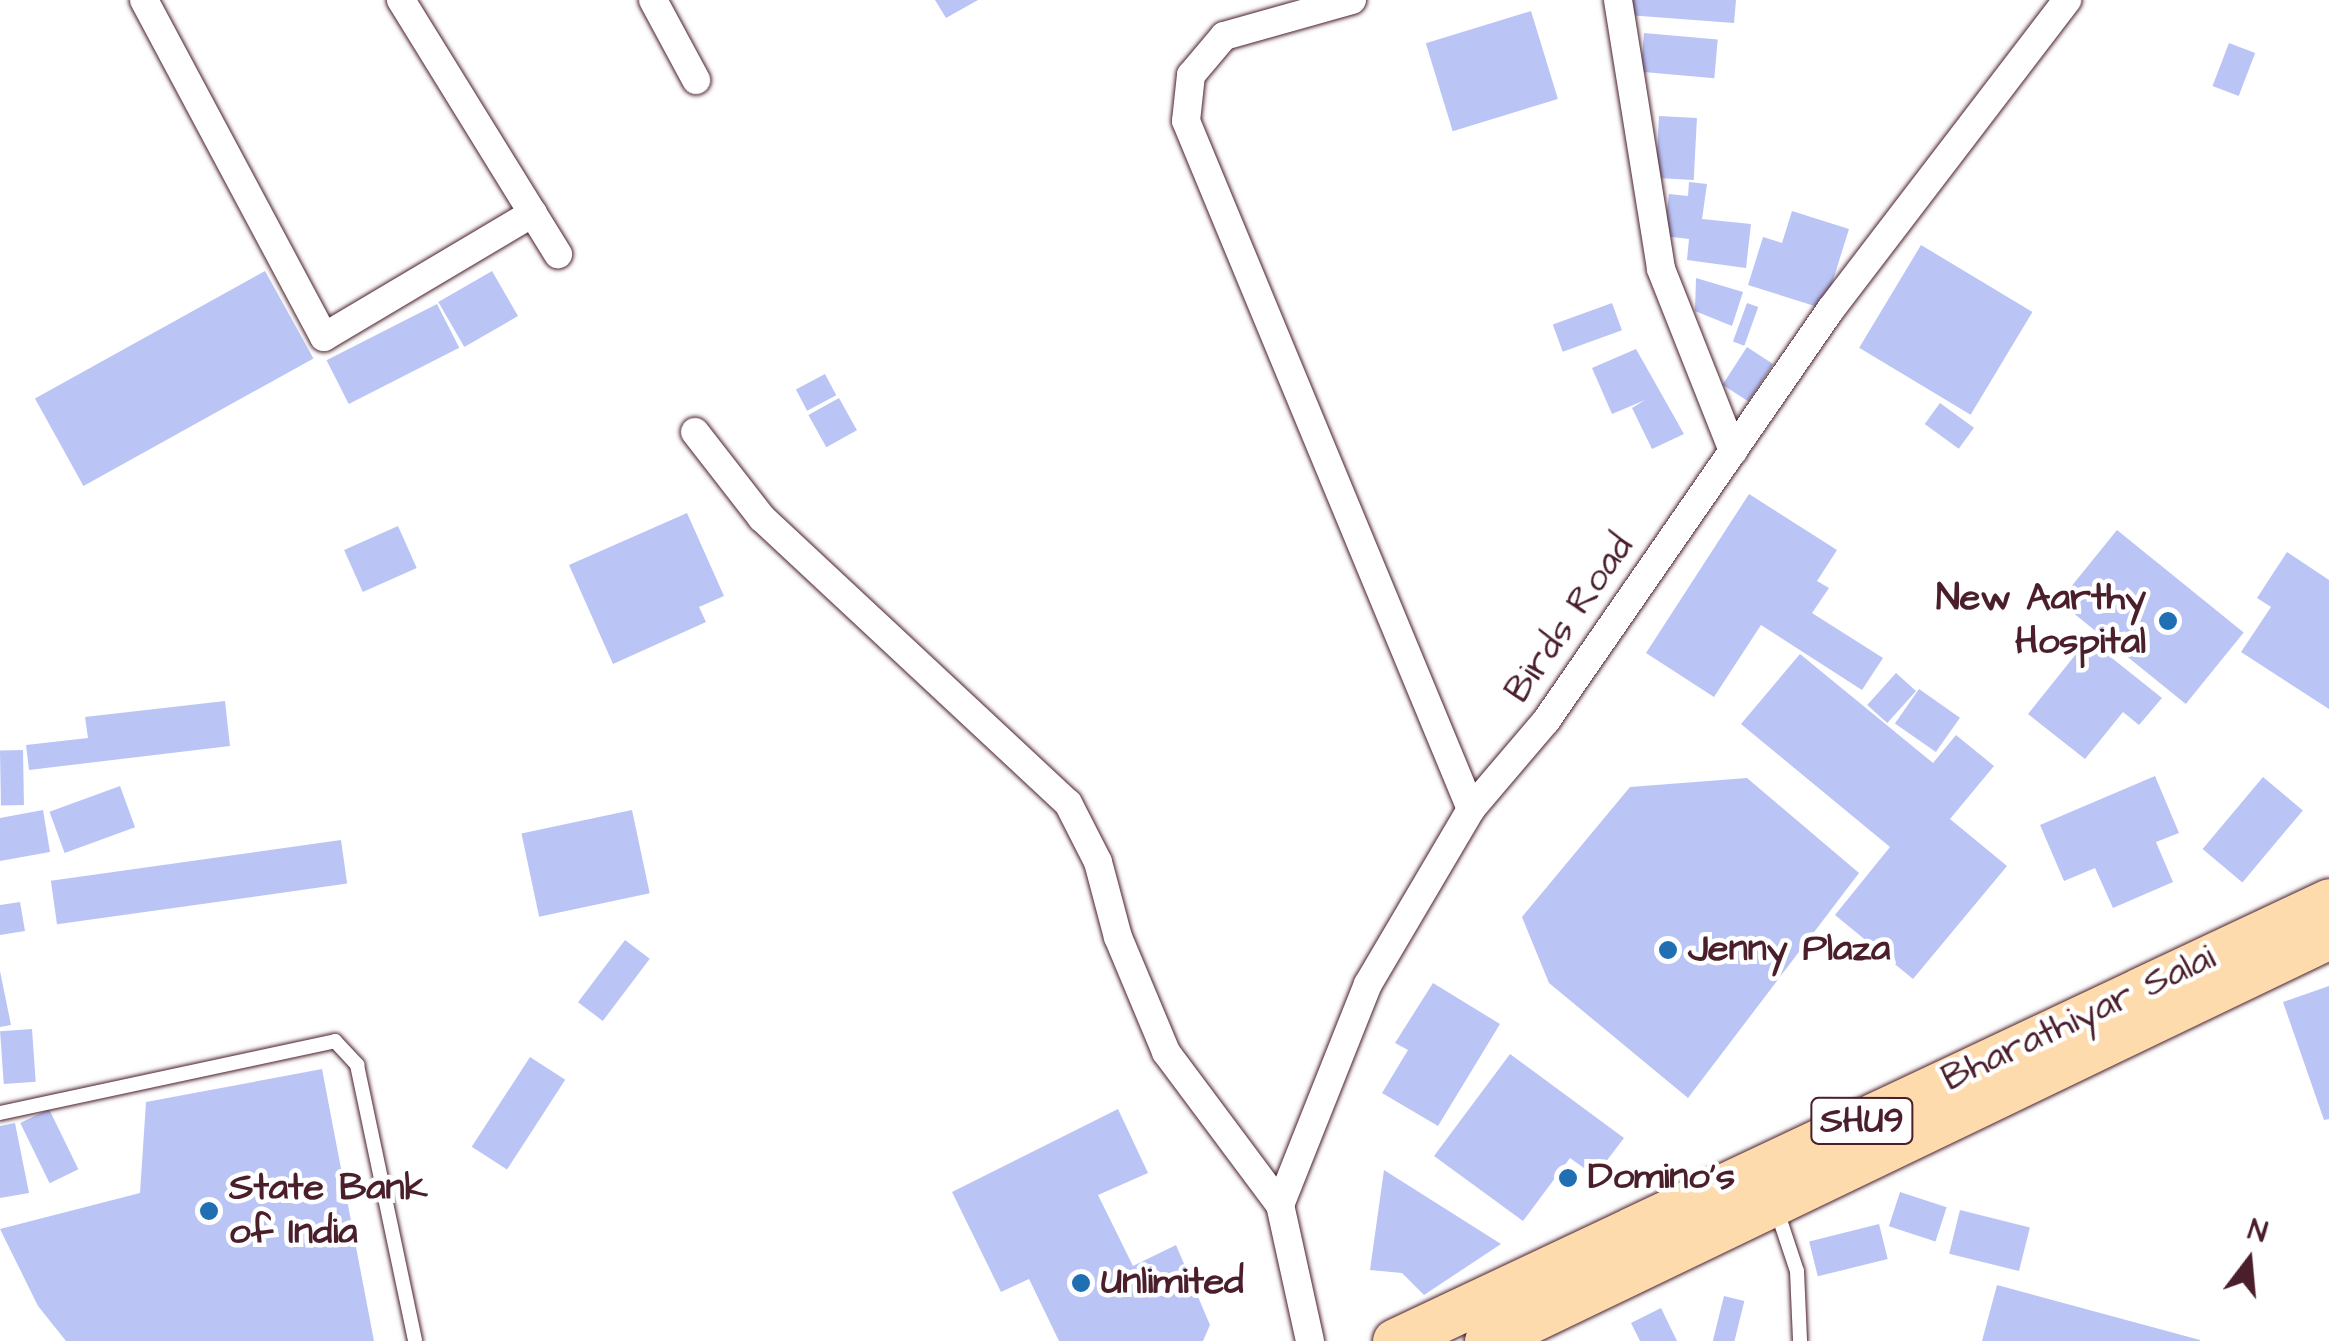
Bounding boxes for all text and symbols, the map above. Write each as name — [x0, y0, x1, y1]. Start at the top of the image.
street label: Birds Road — [1495, 526, 1645, 712]
place label: New Aarthy Hospital — [1936, 576, 2146, 666]
marker: New Aarthy Hospital — [2155, 608, 2181, 634]
place label: Jenny Plaza — [1688, 927, 1890, 973]
street label: Bharathiyar Salai — [1935, 936, 2223, 1102]
marker: Jenny Plaza — [1657, 939, 1679, 961]
road number: SHU9 — [1810, 1091, 1914, 1151]
place label: Domino's — [1588, 1155, 1735, 1201]
place label: State Bank of India — [229, 1166, 428, 1256]
marker: Domino's — [1557, 1167, 1579, 1189]
marker: State Bank of India — [198, 1200, 220, 1222]
north arrow — [2199, 1211, 2299, 1311]
text: N — [2244, 1211, 2271, 1253]
place label: Unlimited — [1101, 1260, 1244, 1306]
marker: Unlimited — [1070, 1272, 1092, 1294]

